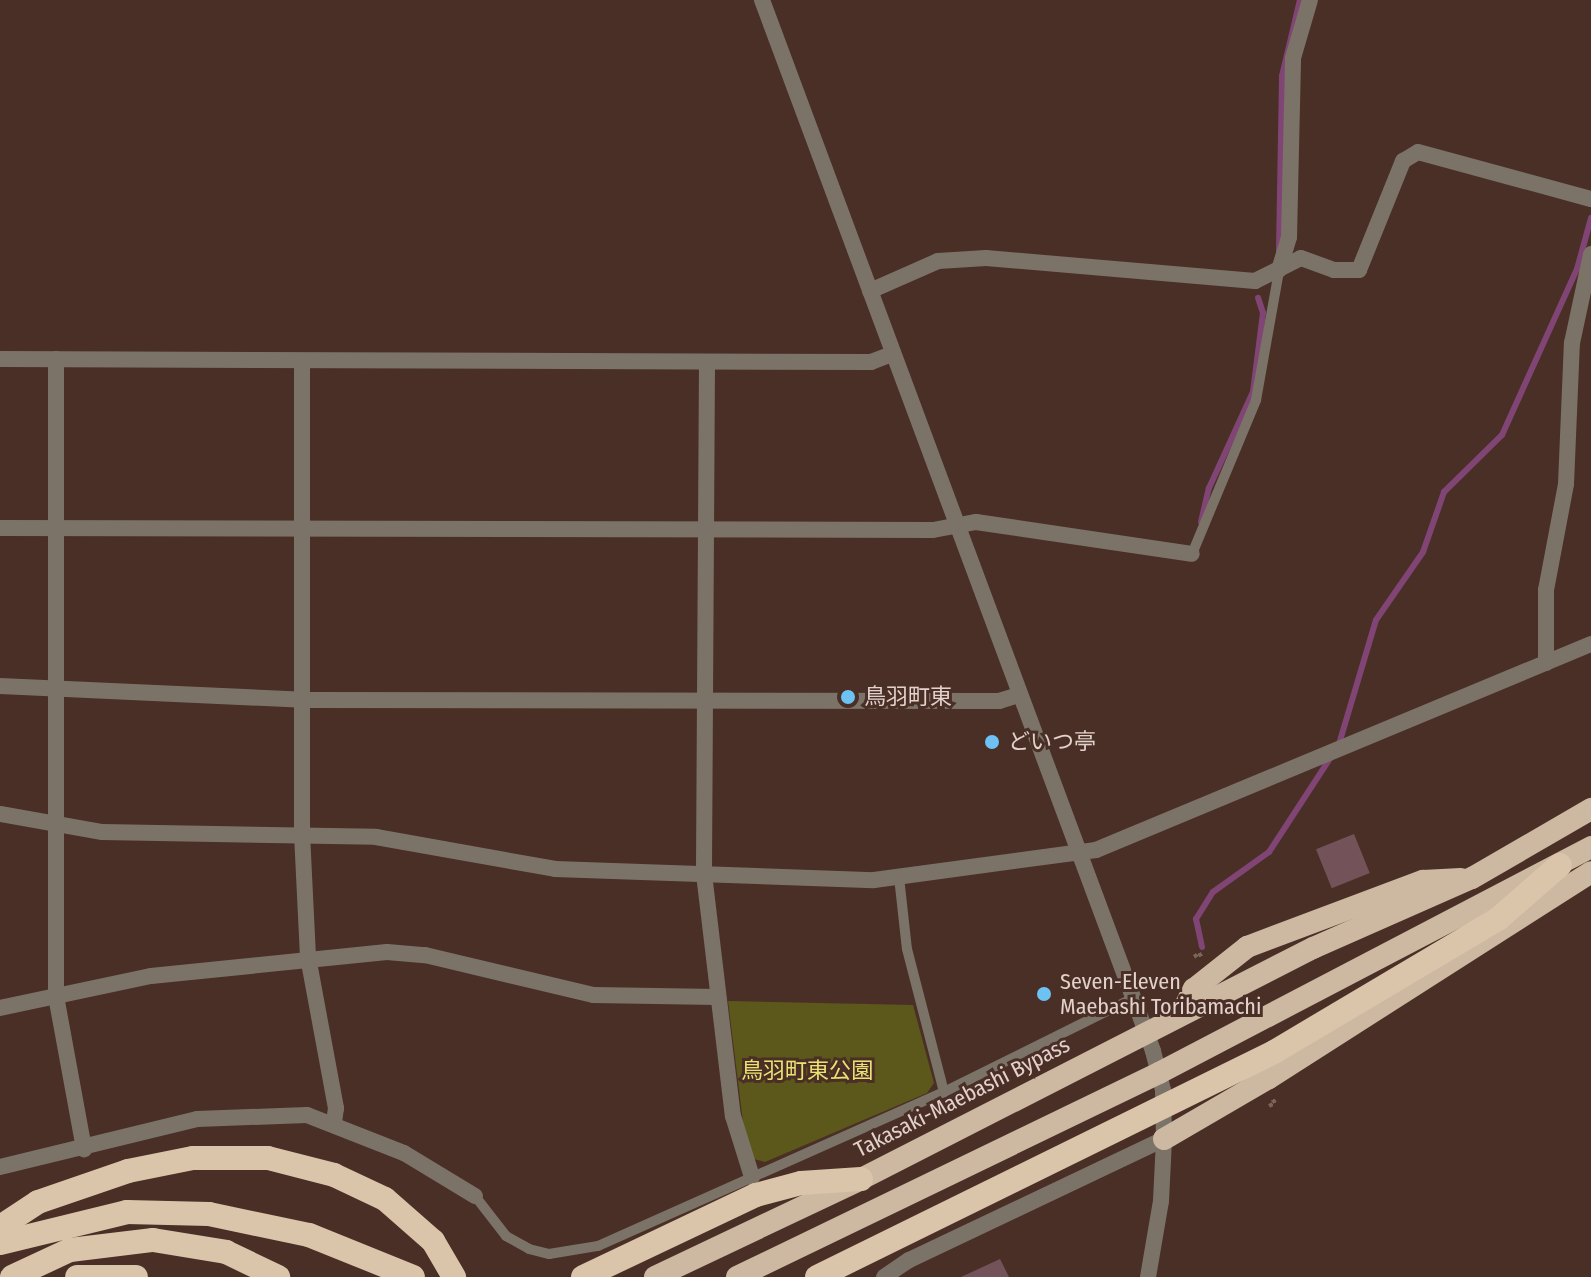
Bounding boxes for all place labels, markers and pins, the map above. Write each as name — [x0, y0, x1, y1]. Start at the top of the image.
place label: 鳥羽町東 — [864, 684, 952, 710]
marker: 鳥羽町東 — [839, 688, 857, 706]
place label: どいつ亭 — [1008, 729, 1096, 755]
marker: どいつ亭 — [983, 733, 1001, 751]
place label: Seven-Eleven Maebashi Toribamachi — [1060, 968, 1261, 1020]
marker: Seven-Eleven Maebashi Toribamachi — [1035, 985, 1053, 1003]

